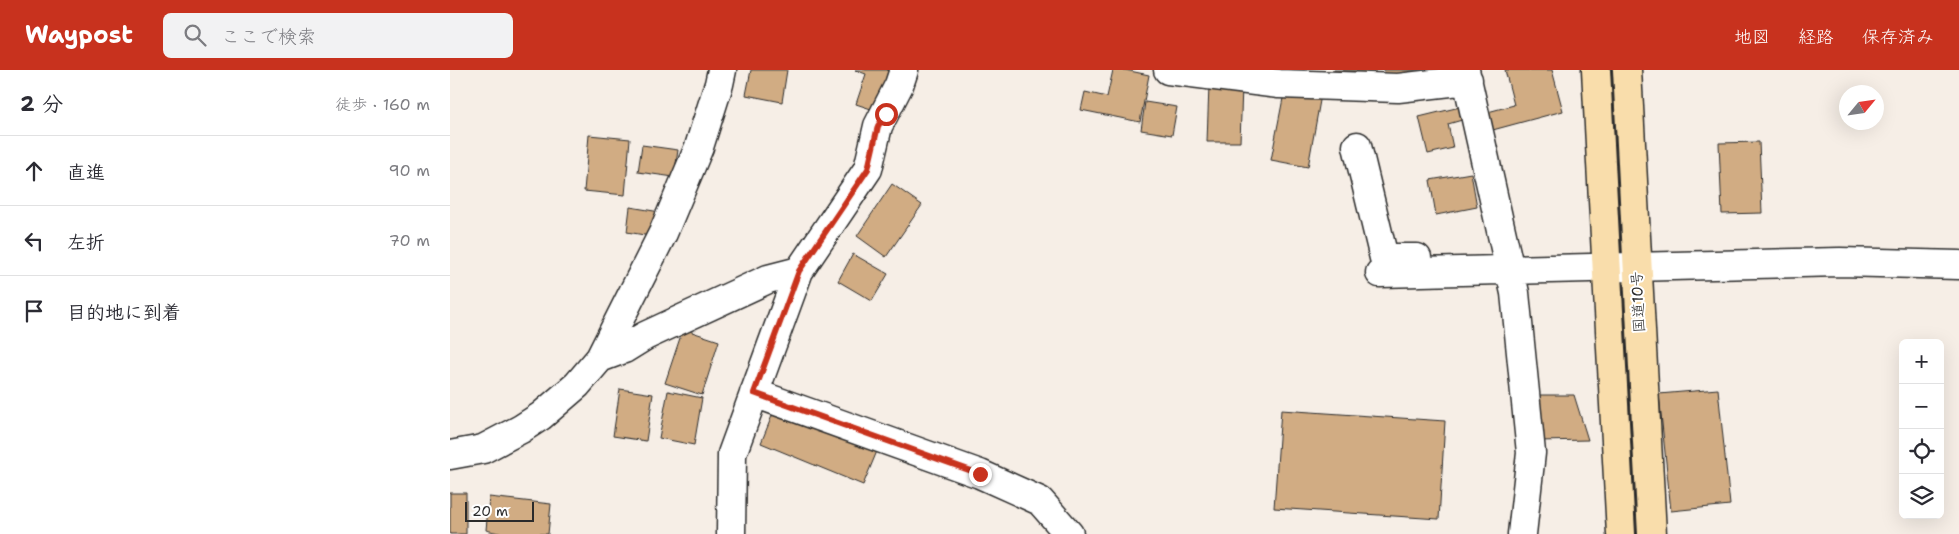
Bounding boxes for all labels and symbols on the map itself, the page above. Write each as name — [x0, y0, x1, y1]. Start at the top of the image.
north arrow — [1839, 85, 1884, 130]
route start — [875, 103, 898, 126]
street label: 国道10号 — [1626, 271, 1650, 333]
route end — [969, 463, 992, 486]
scale bar — [465, 499, 534, 522]

